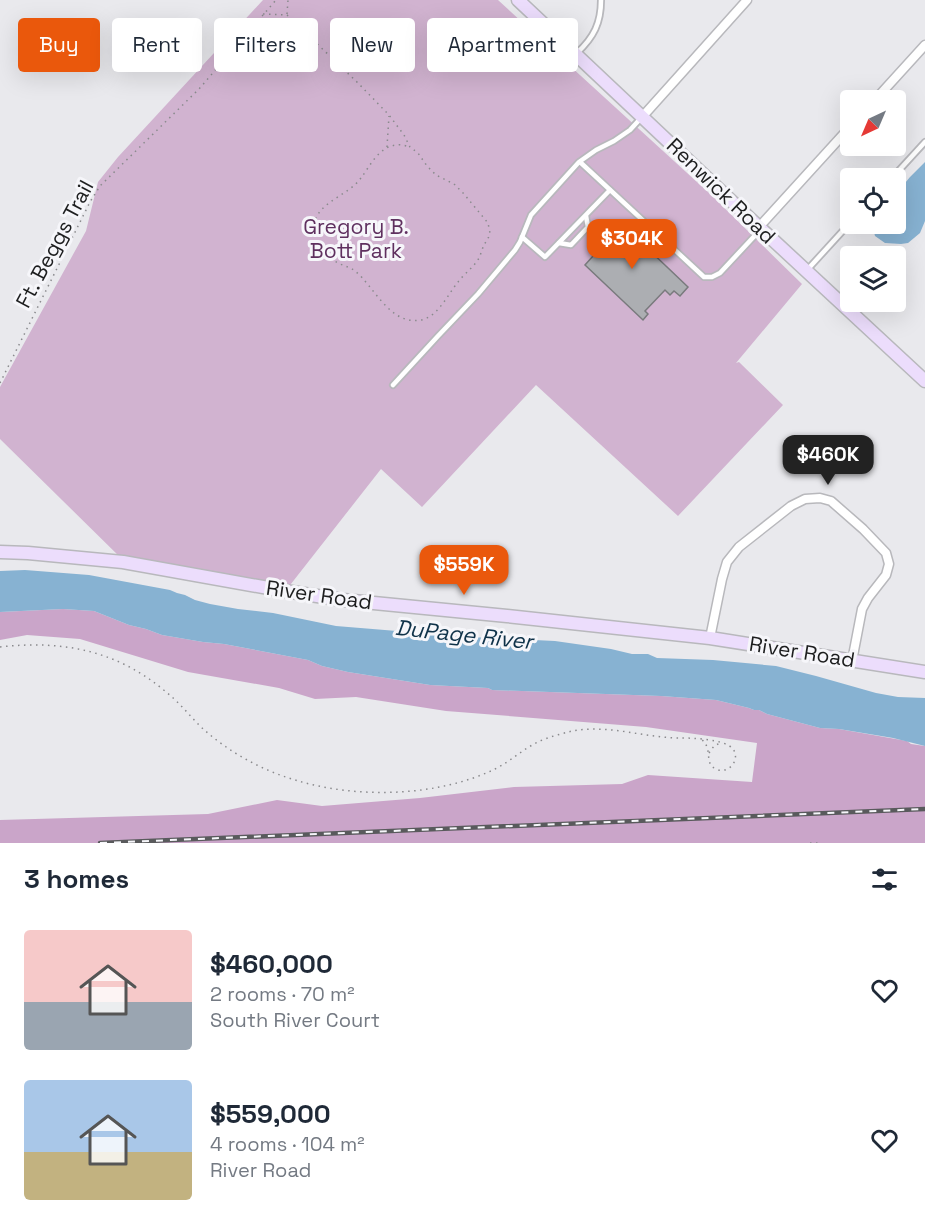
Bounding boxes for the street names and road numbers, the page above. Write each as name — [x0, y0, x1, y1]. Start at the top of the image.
street label: Renwick Road — [661, 132, 782, 249]
street label: Ft. Beggs Trail — [10, 175, 100, 312]
street label: River Road — [264, 574, 374, 615]
street label: River Road — [747, 630, 857, 673]

